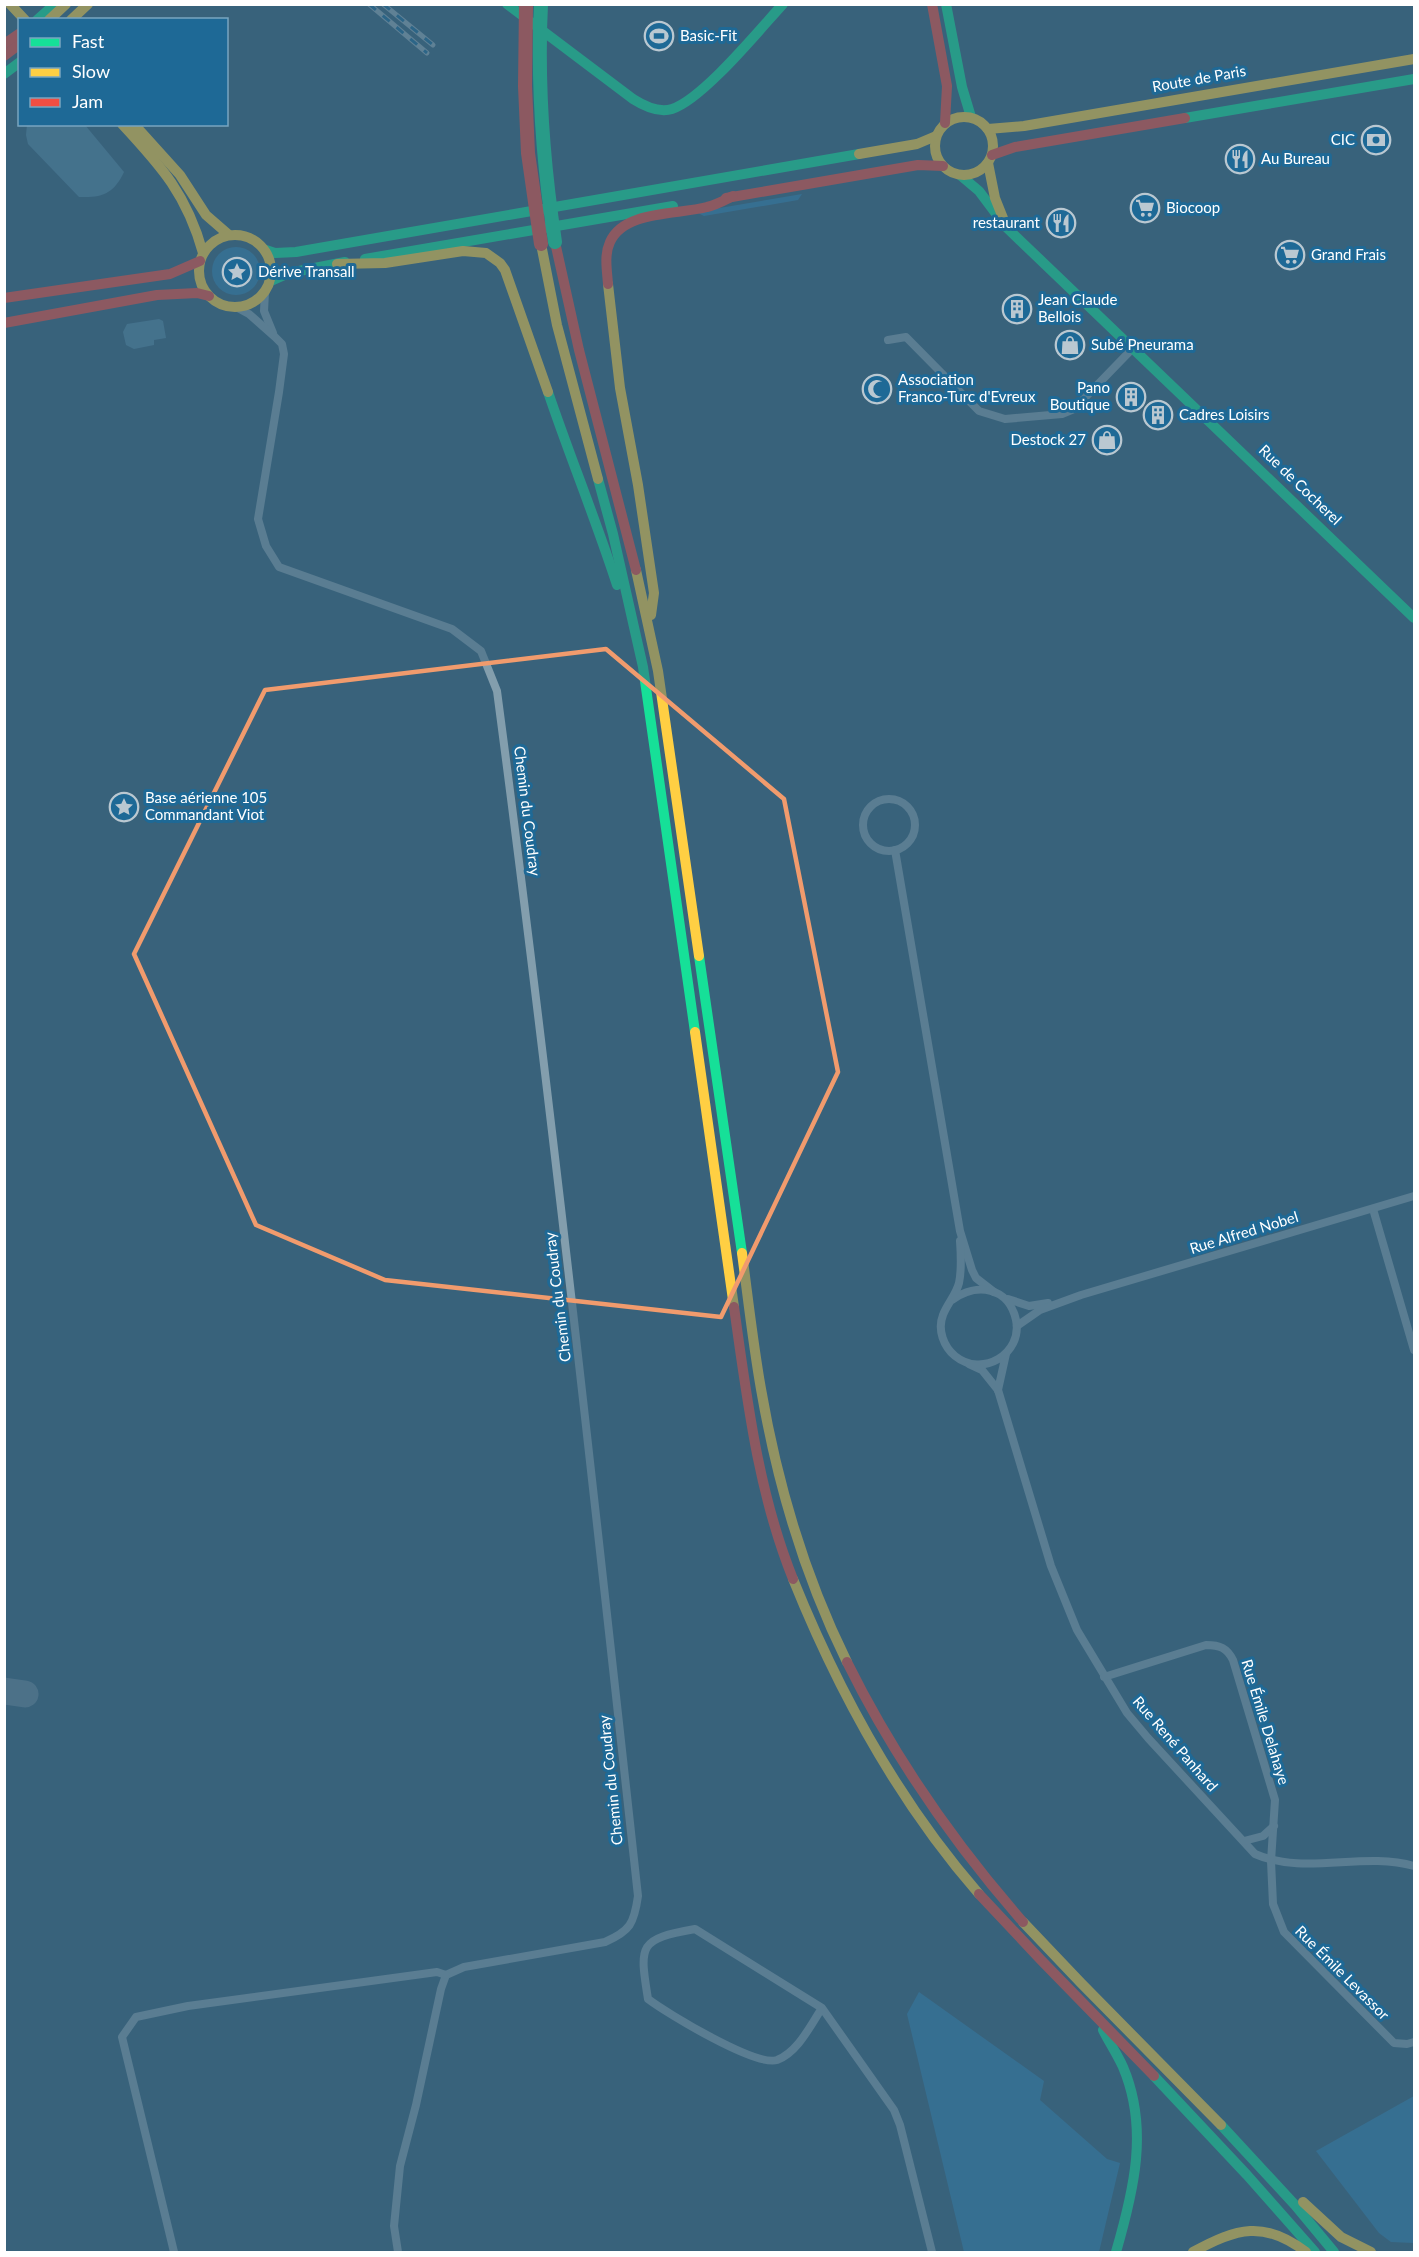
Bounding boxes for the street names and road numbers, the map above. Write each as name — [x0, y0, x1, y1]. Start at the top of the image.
street label: Route de Paris — [1151, 61, 1247, 95]
street label: Rue de Cocherel — [1256, 440, 1346, 528]
street label: Chemin du Coudray — [511, 745, 545, 877]
street label: Rue Alfred Nobel — [1187, 1207, 1300, 1257]
street label: Chemin du Coudray — [540, 1231, 574, 1363]
street label: Rue Émile Delahaye — [1238, 1657, 1294, 1787]
street label: Rue René Panhard — [1130, 1692, 1222, 1795]
street label: Chemin du Coudray — [594, 1714, 626, 1846]
street label: Rue Émile Levassor — [1292, 1921, 1394, 2024]

